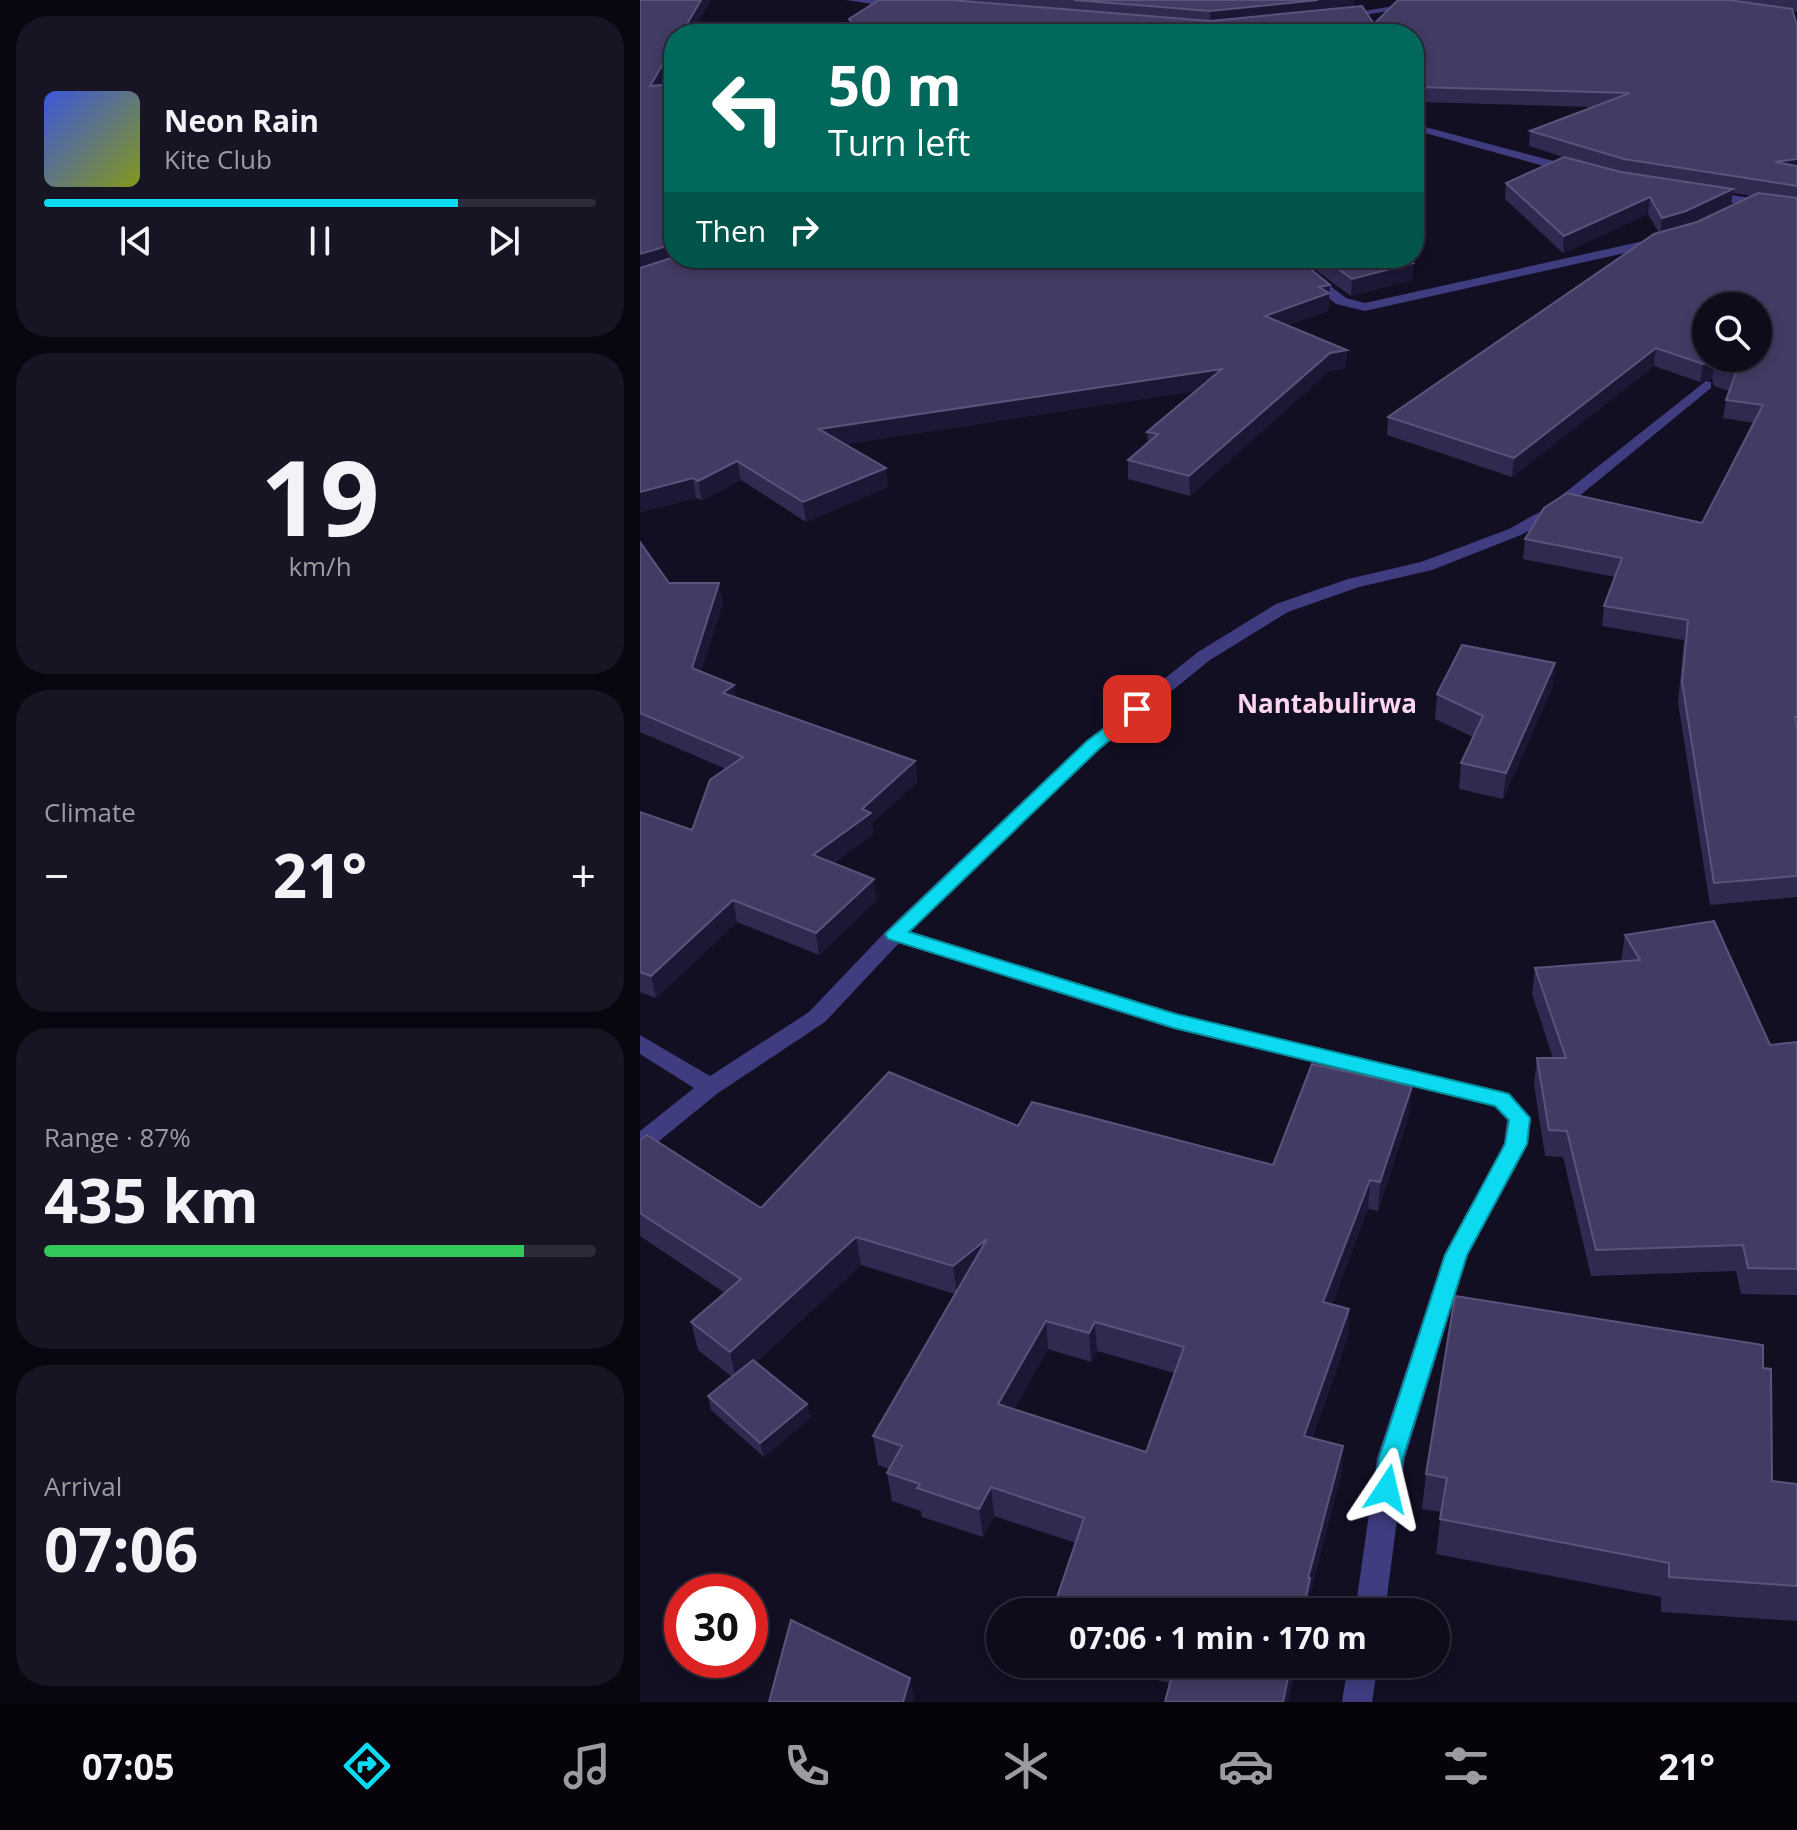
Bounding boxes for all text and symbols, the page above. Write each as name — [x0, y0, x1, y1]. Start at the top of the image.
text: 50 m — [828, 46, 962, 122]
icon: left — [696, 56, 800, 160]
text: Neon Rain — [164, 100, 319, 141]
text: Turn left — [828, 118, 970, 167]
text: Kite Club — [164, 141, 272, 177]
icon: right — [782, 208, 826, 252]
text: Then — [696, 210, 766, 251]
icon: previous — [114, 219, 158, 263]
icon: pause — [298, 219, 342, 263]
icon: next — [482, 219, 526, 263]
map controls — [1692, 292, 1772, 372]
button: search — [1692, 292, 1772, 372]
text: 19 — [261, 425, 379, 566]
text: km/h — [288, 548, 352, 584]
pin — [1103, 675, 1171, 743]
district label: Nantabulirwa — [1237, 685, 1417, 721]
icon: arrive — [1115, 687, 1159, 731]
text: Climate — [44, 794, 136, 830]
text: 21° — [273, 834, 367, 916]
text: − — [44, 845, 69, 905]
text: + — [571, 845, 596, 905]
text: Range · 87% — [44, 1119, 191, 1155]
text: 435 km — [44, 1159, 259, 1241]
position arrow — [1345, 1447, 1429, 1531]
text: Arrival — [44, 1468, 122, 1504]
text: 07:06 — [44, 1508, 198, 1590]
speed limit sign: 30 — [664, 1574, 768, 1678]
text: 07:06 · 1 min · 170 m — [1069, 1617, 1367, 1658]
icon: directions — [339, 1738, 395, 1794]
icon: music — [559, 1738, 615, 1794]
icon: phone — [779, 1738, 835, 1794]
icon: climate — [998, 1738, 1054, 1794]
icon: car — [1218, 1738, 1274, 1794]
icon: filters — [1438, 1738, 1494, 1794]
text: 07:05 — [82, 1742, 175, 1791]
text: 21° — [1658, 1742, 1715, 1791]

